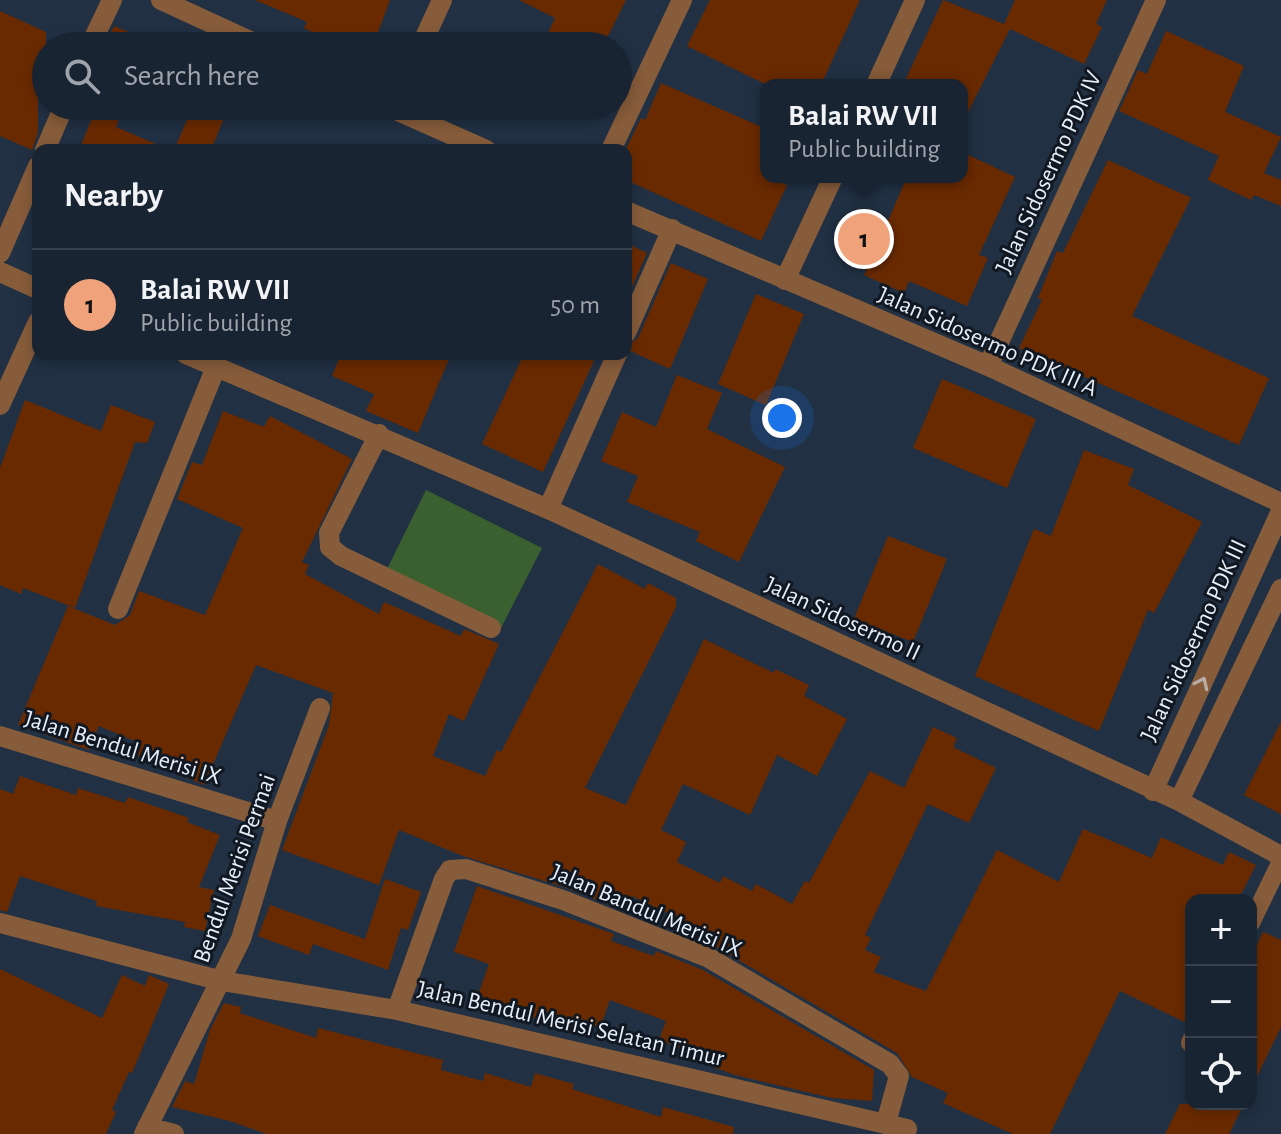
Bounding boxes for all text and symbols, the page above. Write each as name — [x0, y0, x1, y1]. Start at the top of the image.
search box — [32, 32, 632, 120]
icon: search — [60, 54, 104, 98]
text: Search here — [124, 61, 260, 91]
street label: Jalan Sidosermo PDK IV — [992, 67, 1106, 277]
popup — [760, 79, 968, 183]
text: Balai RW VII — [788, 101, 938, 131]
text: Public building — [788, 136, 940, 162]
text: Nearby — [64, 179, 163, 213]
pin: 1 — [838, 209, 890, 269]
text: Balai RW VII — [140, 275, 290, 305]
street label: Jalan Sidosermo PDK III A — [874, 283, 1101, 401]
text: 1 — [85, 292, 95, 318]
text: 50 m — [550, 292, 600, 318]
text: Public building — [140, 310, 292, 336]
your location — [762, 398, 802, 438]
street label: Jalan Sidosermo PDK III — [1137, 536, 1251, 745]
street label: Jalan Sidosermo II — [761, 573, 924, 665]
one-way arrow — [1192, 677, 1208, 691]
street label: Jalan Bendul Merisi IX — [22, 707, 224, 789]
street label: Bendul Merisi Permai — [190, 771, 280, 966]
street label: Jalan Bandul Merisi IX — [548, 860, 745, 962]
map controls — [1185, 894, 1257, 1110]
button: + — [1185, 894, 1257, 966]
button: − — [1185, 966, 1257, 1038]
street label: Jalan Bendul Merisi Selatan Timur — [415, 977, 727, 1071]
button: locate — [1185, 1038, 1257, 1110]

